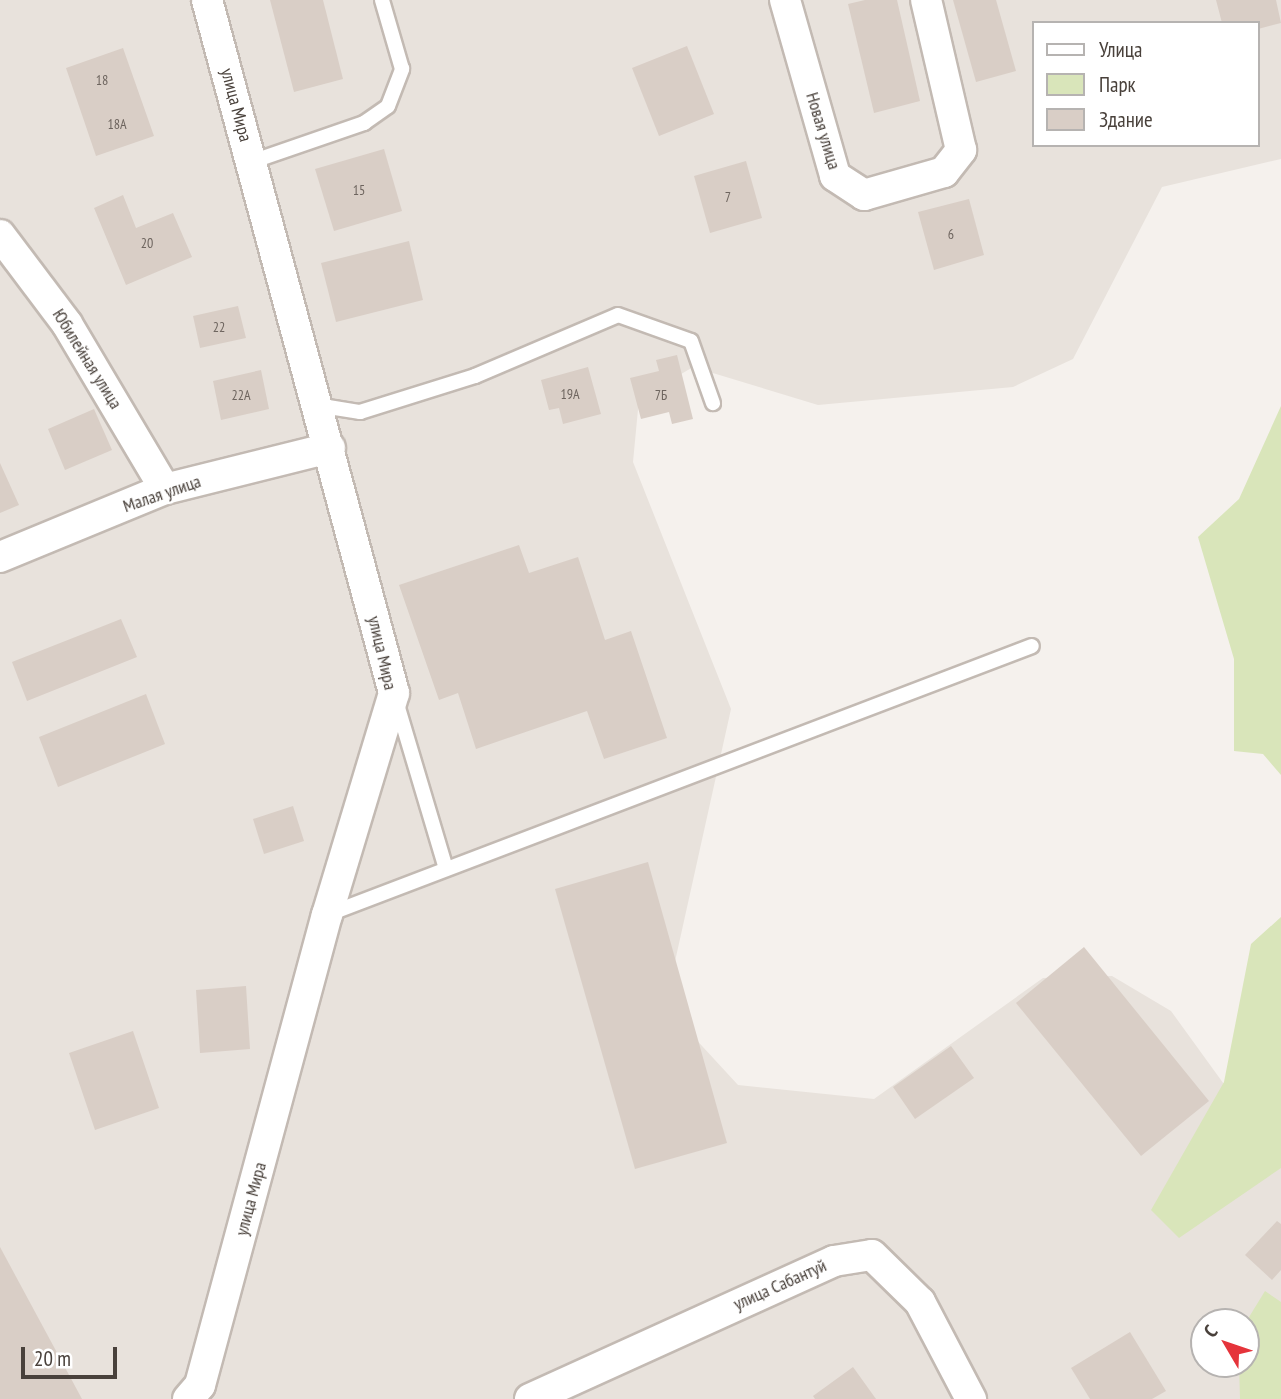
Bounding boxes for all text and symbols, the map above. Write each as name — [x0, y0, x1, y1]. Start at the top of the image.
legend — [1032, 21, 1260, 147]
text: Улица — [1099, 36, 1142, 63]
street label: улица Мира — [216, 66, 256, 144]
text: Парк — [1099, 71, 1136, 98]
house number: 18 — [96, 72, 108, 88]
street label: Новая улица — [801, 90, 845, 172]
text: Здание — [1099, 106, 1153, 133]
house number: 18А — [107, 116, 127, 132]
house number: 15 — [353, 182, 365, 198]
house number: 7 — [725, 189, 731, 205]
house number: 6 — [948, 226, 954, 242]
house number: 20 — [141, 235, 153, 251]
street label: Юбилейная улица — [48, 305, 126, 413]
house number: 22 — [213, 319, 225, 335]
house number: 19А — [560, 386, 580, 402]
house number: 22А — [231, 387, 251, 403]
house number: 7Б — [655, 387, 667, 403]
street label: Малая улица — [120, 471, 204, 517]
street label: улица Мира — [363, 614, 401, 692]
street label: улица Мира — [231, 1160, 271, 1238]
street label: улица Сабантуй — [730, 1255, 830, 1315]
north arrow — [1190, 1308, 1260, 1378]
text: С — [1198, 1320, 1222, 1342]
scale bar — [24, 1332, 121, 1376]
text: 20 m — [34, 1345, 71, 1372]

